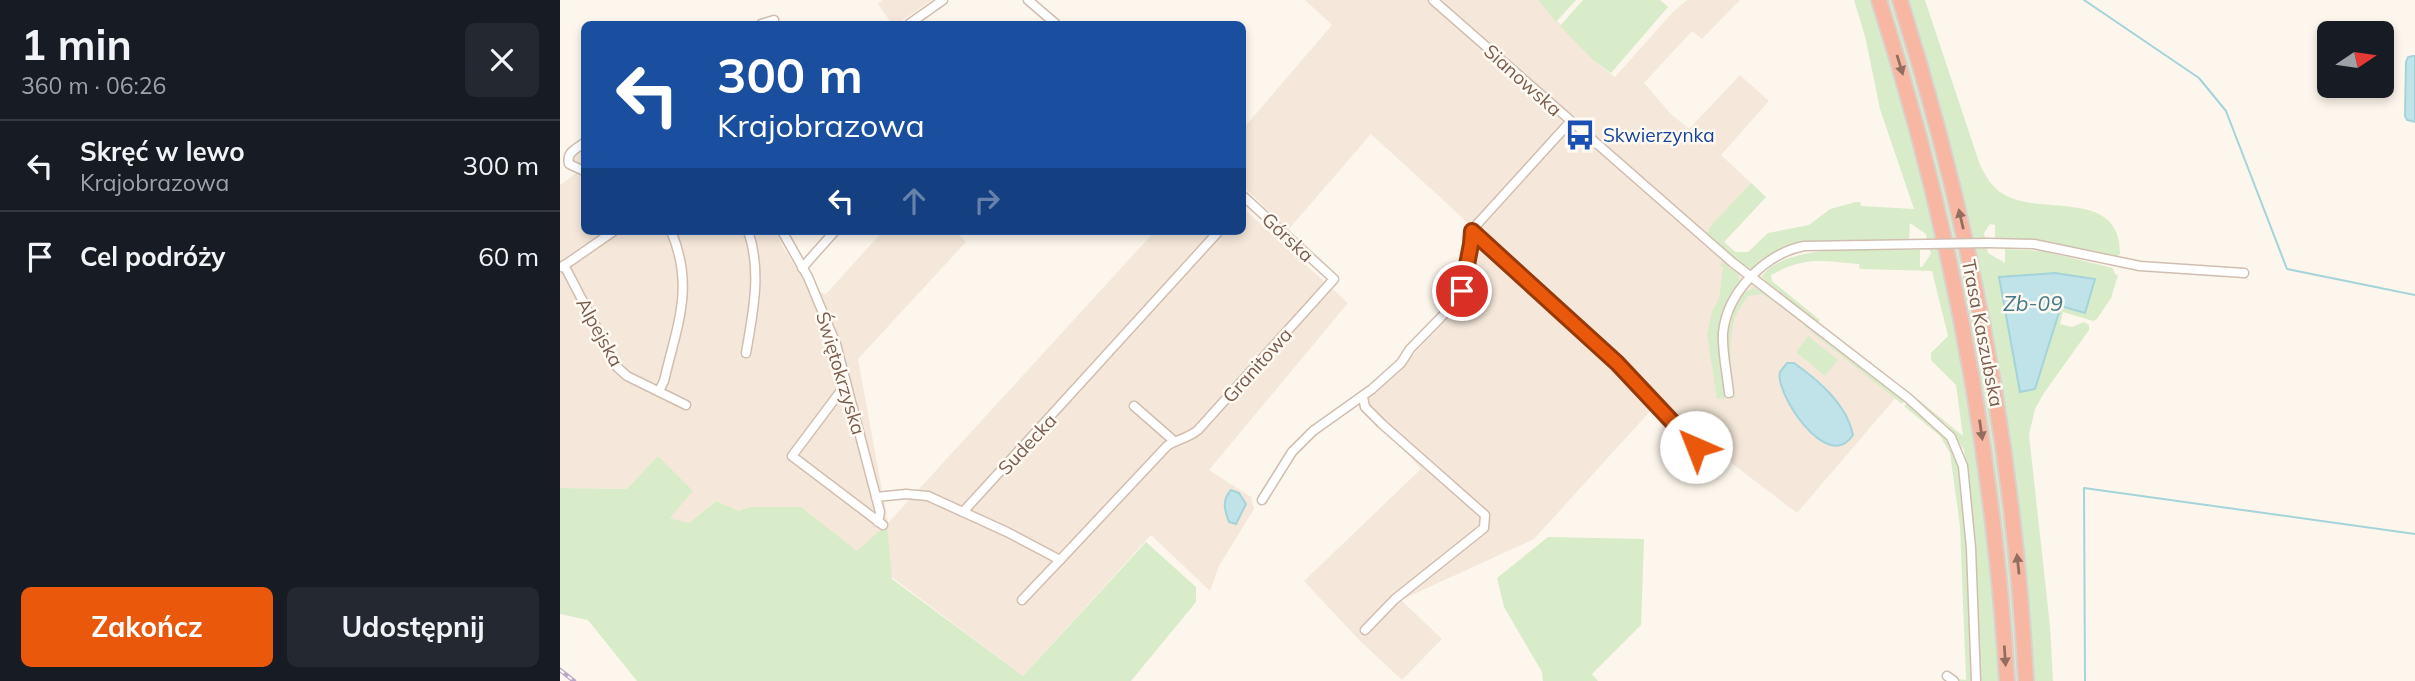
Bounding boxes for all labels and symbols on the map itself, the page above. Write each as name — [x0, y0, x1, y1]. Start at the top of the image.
north arrow — [2317, 21, 2394, 98]
street label: Sianowska — [1479, 39, 1567, 121]
one-way arrow — [1895, 55, 1905, 76]
bus stop icon: Skwierzynka — [1563, 118, 1597, 152]
place label: Skwierzynka — [1603, 123, 1715, 147]
street label: Górska — [1257, 207, 1319, 267]
one-way arrow — [1955, 208, 1966, 230]
street label: Trasa Kaszubska — [1957, 257, 2009, 409]
pin — [1432, 261, 1492, 321]
water label: Zb-09 — [2003, 290, 2063, 316]
street label: Alpejska — [571, 293, 629, 371]
street label: Świętokrzyska — [811, 309, 871, 437]
street label: Granitowa — [1217, 323, 1297, 407]
street label: Sudecka — [993, 408, 1061, 480]
position arrow — [1659, 410, 1733, 484]
one-way arrow — [1976, 419, 1987, 441]
one-way arrow — [2012, 553, 2023, 575]
one-way arrow — [2000, 646, 2011, 668]

